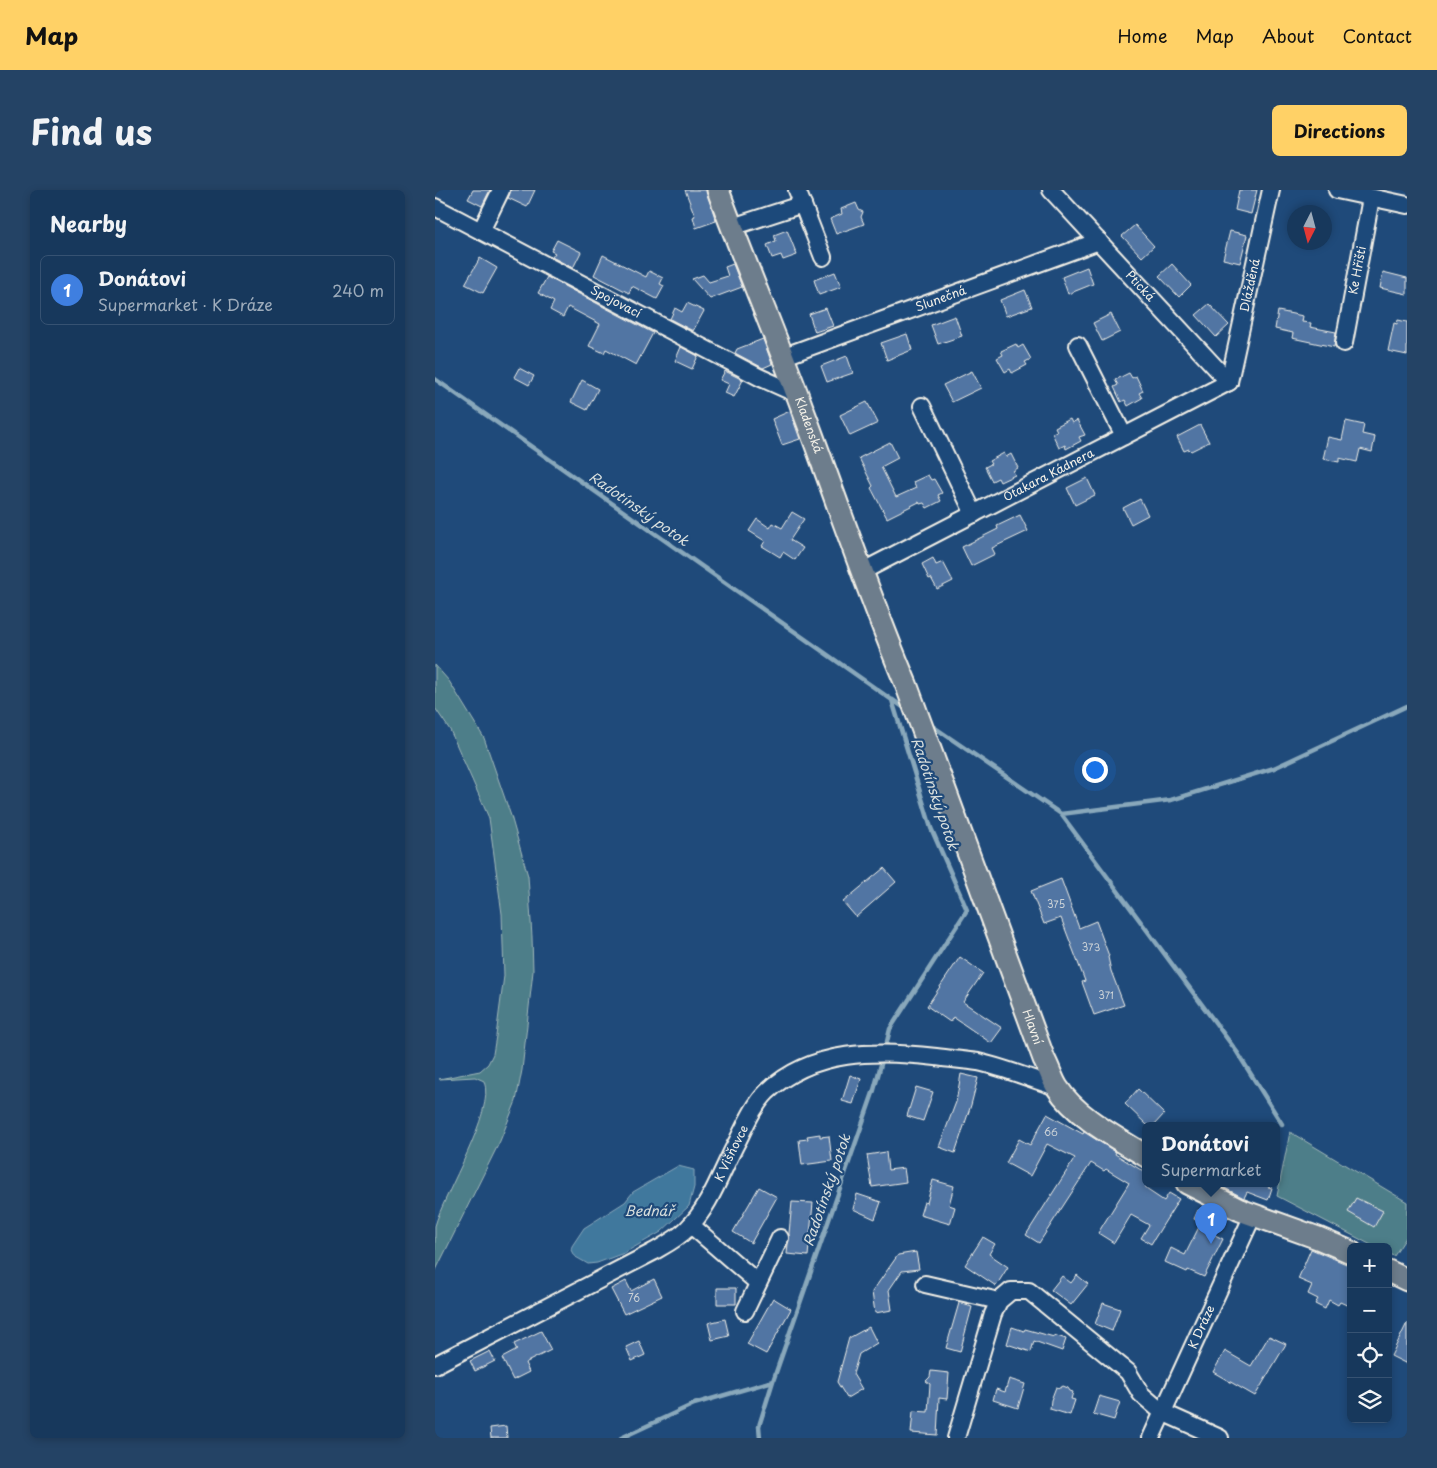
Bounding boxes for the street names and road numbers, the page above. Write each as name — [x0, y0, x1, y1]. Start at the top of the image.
street label: Ke Hřišti — [1343, 244, 1370, 296]
street label: Dlážděná — [1235, 256, 1264, 314]
street label: Ptická — [1122, 266, 1160, 305]
street label: Spojovací — [588, 280, 645, 322]
street label: Slunečná — [912, 280, 969, 316]
street label: Kladenská — [791, 394, 828, 456]
street label: Otakara Kádnera — [1000, 443, 1098, 505]
street label: Hlavní — [1018, 1006, 1048, 1047]
street label: K Višňovce — [709, 1122, 752, 1184]
street label: K Dráze — [1183, 1302, 1219, 1351]

